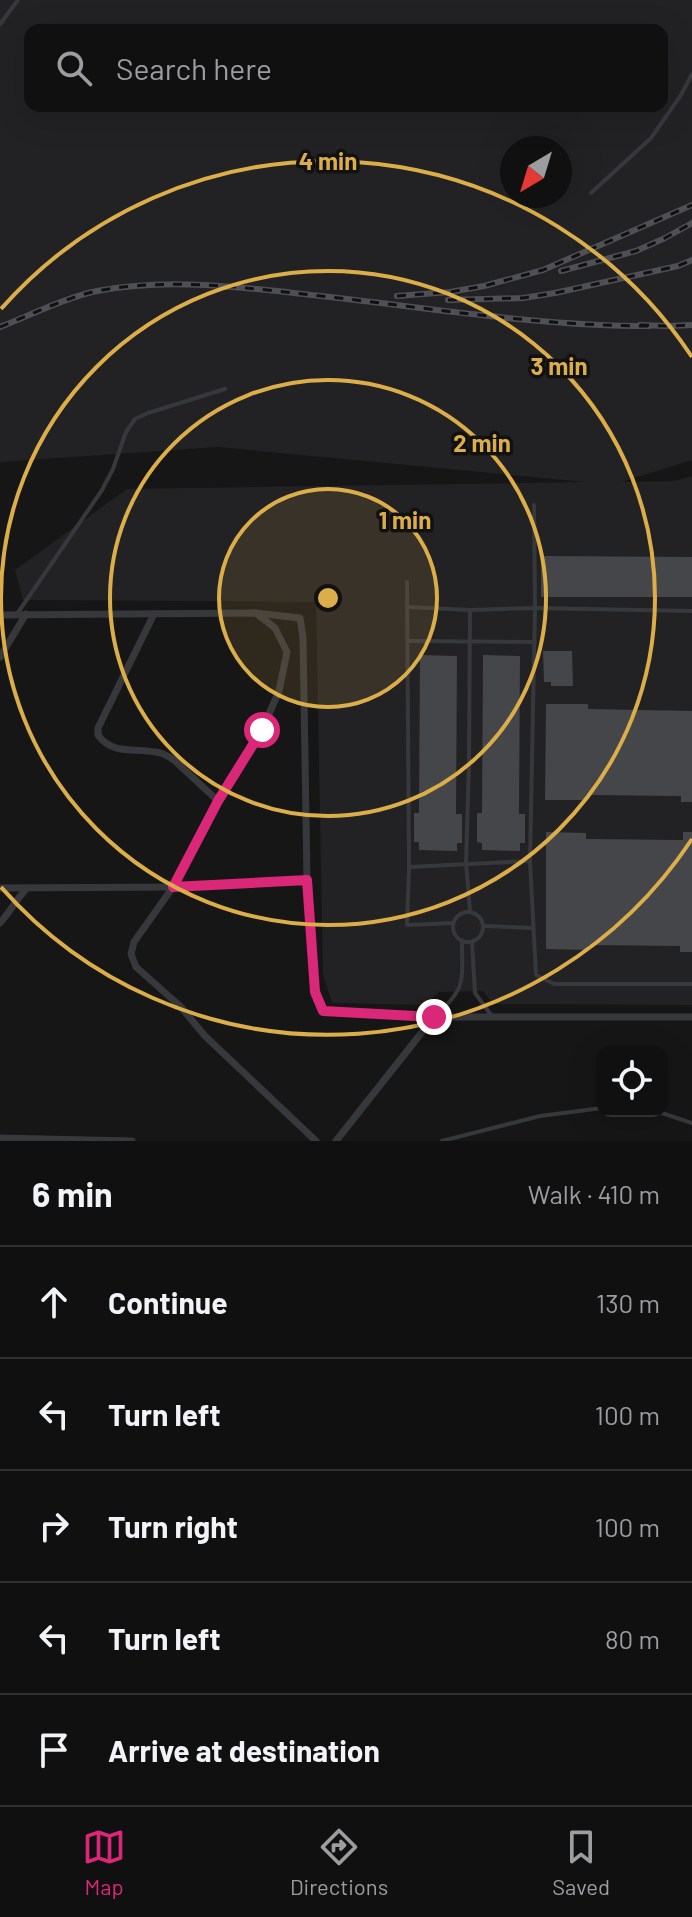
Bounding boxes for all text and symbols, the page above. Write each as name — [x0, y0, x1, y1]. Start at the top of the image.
search box — [24, 24, 668, 112]
icon: search — [52, 46, 96, 90]
text: Search here — [116, 50, 272, 86]
north arrow — [500, 136, 572, 208]
text: 4 min — [299, 146, 357, 175]
text: 3 min — [530, 351, 588, 380]
text: 2 min — [453, 428, 511, 457]
text: 1 min — [379, 505, 431, 534]
centre of rings — [314, 584, 342, 612]
route start — [244, 712, 280, 748]
route end — [416, 999, 452, 1035]
map controls — [596, 1045, 668, 1117]
button: locate — [596, 1045, 668, 1117]
text: 6 min — [32, 1173, 113, 1214]
text: Walk · 410 m — [528, 1178, 660, 1209]
icon: ahead — [32, 1280, 76, 1324]
text: Continue — [108, 1284, 228, 1320]
text: 130 m — [596, 1287, 660, 1318]
icon: left — [32, 1392, 76, 1436]
text: Turn left — [108, 1396, 221, 1432]
text: 100 m — [595, 1399, 660, 1430]
icon: right — [32, 1504, 76, 1548]
text: Turn right — [108, 1508, 238, 1544]
text: 100 m — [595, 1511, 660, 1542]
icon: left — [32, 1616, 76, 1660]
text: Turn left — [108, 1620, 221, 1656]
text: 80 m — [605, 1623, 660, 1654]
icon: arrive — [32, 1728, 76, 1772]
text: Arrive at destination — [108, 1732, 380, 1768]
tab: Map — [82, 1825, 126, 1899]
tab: Directions — [290, 1825, 388, 1899]
tab: Saved — [552, 1825, 610, 1899]

